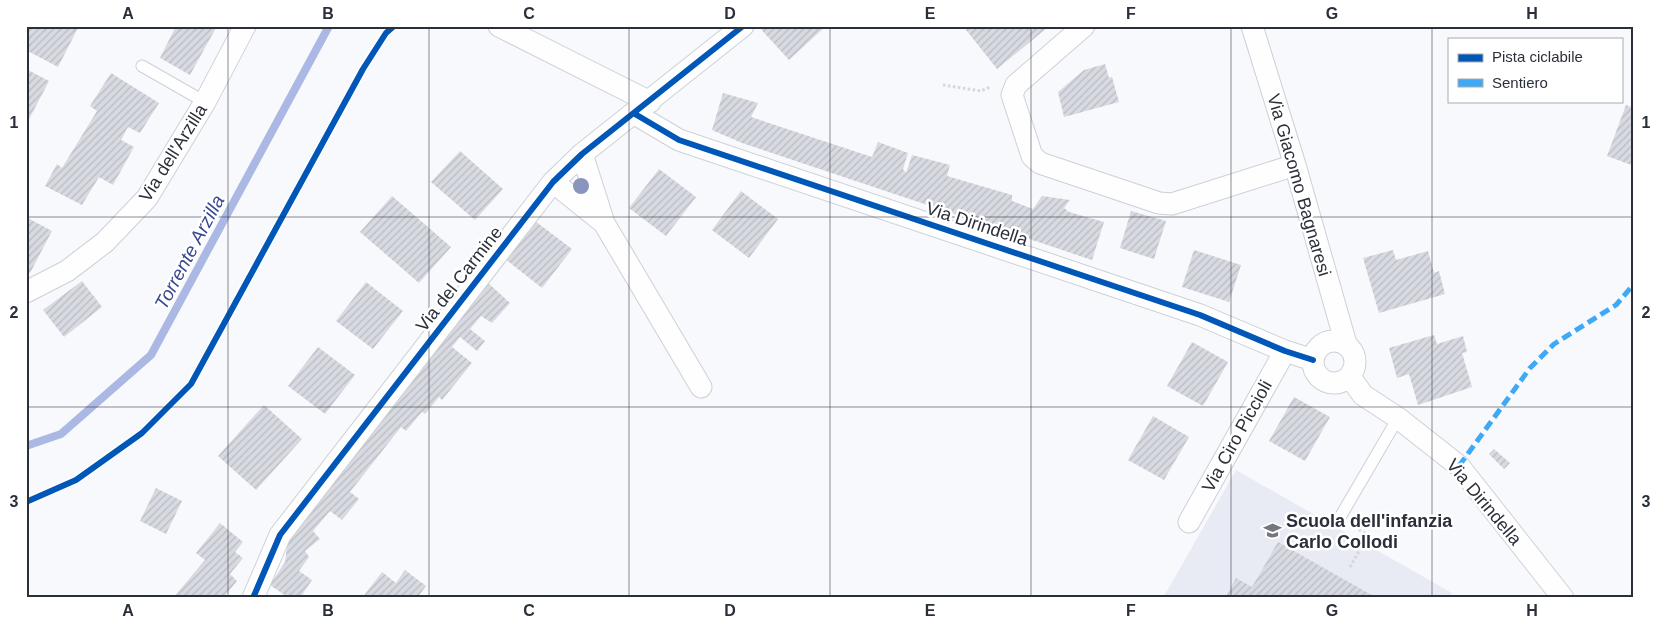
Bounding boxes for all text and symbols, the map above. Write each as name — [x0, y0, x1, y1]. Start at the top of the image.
text: A — [122, 5, 134, 22]
text: B — [322, 5, 334, 22]
text: C — [523, 5, 535, 22]
text: D — [724, 5, 736, 22]
text: E — [925, 5, 936, 22]
text: F — [1126, 5, 1136, 22]
text: G — [1326, 5, 1338, 22]
text: H — [1526, 5, 1538, 22]
legend — [1448, 38, 1622, 102]
text: Pista ciclabile — [1492, 48, 1583, 65]
text: Sentiero — [1492, 74, 1548, 91]
street label: Via Giacomo Bagnaresi — [1263, 92, 1335, 278]
street label: Via dell'Arzilla — [135, 100, 211, 205]
text: 1 — [10, 114, 19, 131]
text: 1 — [1642, 114, 1651, 131]
water label: Torrente Arzilla — [151, 192, 228, 313]
street label: Via Dirindella — [924, 198, 1031, 250]
street label: Via del Carmine — [412, 223, 506, 335]
text: 2 — [10, 304, 19, 321]
text: 2 — [1642, 304, 1651, 321]
street label: Via Ciro Piccioli — [1198, 377, 1276, 495]
street label: Via Dirindella — [1442, 455, 1526, 550]
text: 3 — [10, 493, 19, 510]
text: 3 — [1642, 493, 1651, 510]
place label: Scuola dell'infanzia Carlo Collodi — [1286, 511, 1453, 552]
school or university icon: Scuola dell'infanzia Carlo Collodi — [1262, 521, 1282, 541]
text: A — [122, 602, 134, 619]
text: B — [322, 602, 334, 619]
text: C — [523, 602, 535, 619]
text: D — [724, 602, 736, 619]
text: E — [925, 602, 936, 619]
text: F — [1126, 602, 1136, 619]
text: G — [1326, 602, 1338, 619]
text: H — [1526, 602, 1538, 619]

